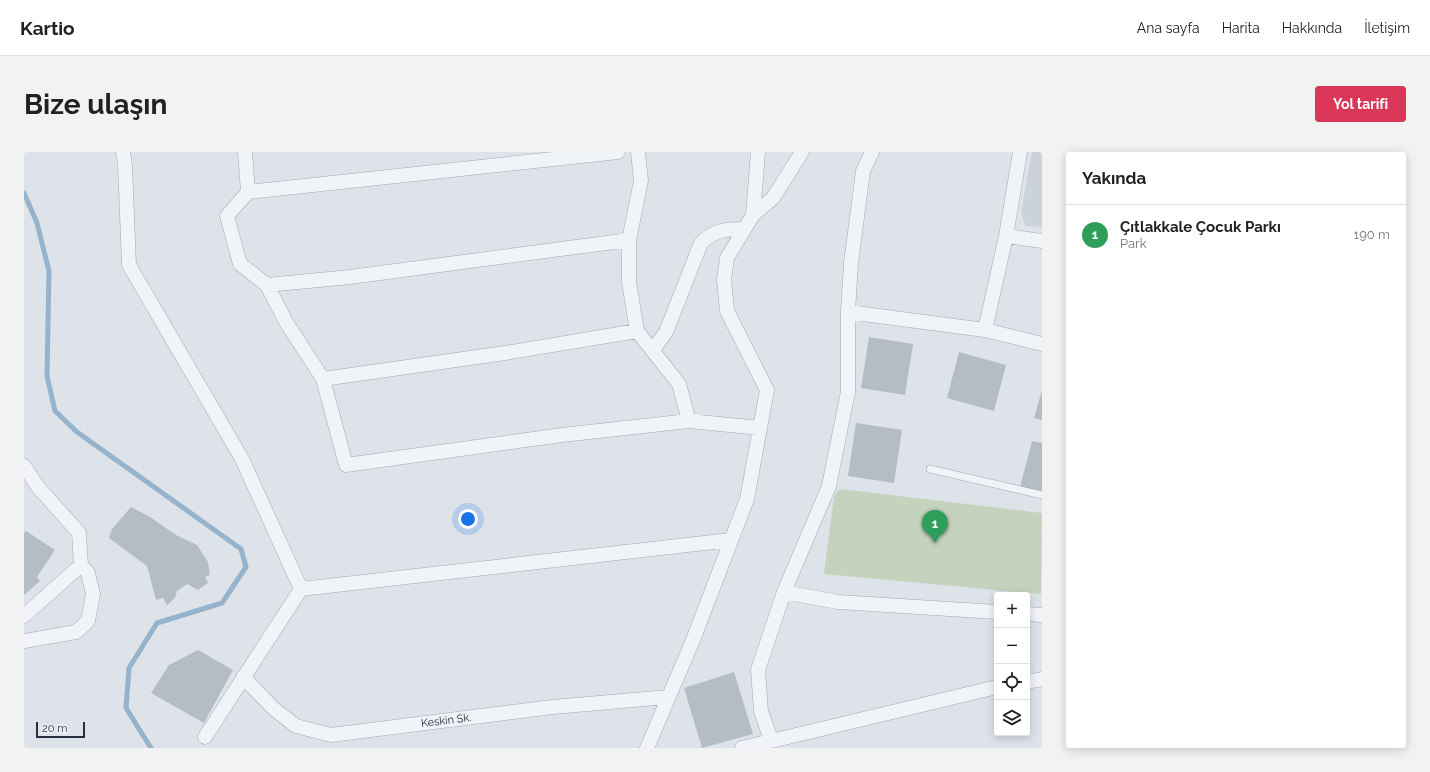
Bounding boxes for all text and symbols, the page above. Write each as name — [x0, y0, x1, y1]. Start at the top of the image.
text: Kartio — [20, 17, 75, 39]
text: Ana sayfa — [1137, 20, 1200, 36]
text: Harita — [1222, 20, 1260, 36]
text: Hakkında — [1282, 20, 1342, 36]
text: İletişim — [1364, 20, 1410, 36]
button: Yol tarifi — [1315, 86, 1406, 122]
text: Bize ulaşın — [24, 88, 167, 121]
text: Yakında — [1082, 168, 1146, 188]
text: Çıtlakkale Çocuk Parkı — [1120, 218, 1281, 236]
text: 1 — [1092, 227, 1098, 242]
text: 190 m — [1354, 227, 1390, 242]
text: Park — [1120, 236, 1147, 251]
your location — [458, 509, 478, 529]
pin: 1 — [922, 510, 948, 543]
map controls — [994, 592, 1030, 736]
button: + — [994, 592, 1030, 628]
button: − — [994, 628, 1030, 664]
button: locate — [994, 664, 1030, 700]
button: layers — [994, 700, 1030, 736]
street label: Keskin Sk. — [420, 711, 472, 730]
scale bar — [36, 720, 85, 739]
text: 20 m — [42, 722, 67, 735]

